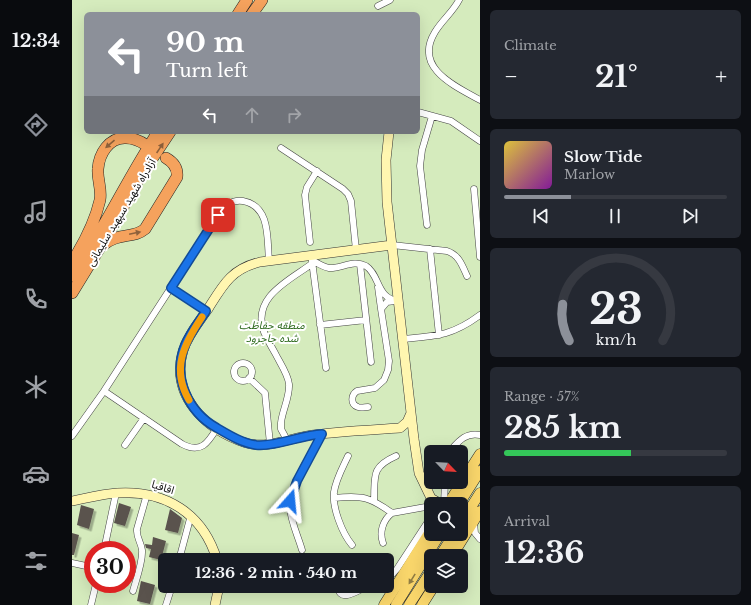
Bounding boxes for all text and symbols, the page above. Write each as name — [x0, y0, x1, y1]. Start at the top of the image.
text: 90 m — [166, 25, 244, 60]
icon: left — [100, 28, 152, 80]
text: 12:34 — [12, 30, 60, 52]
text: Climate — [504, 37, 557, 54]
text: 21° — [595, 58, 638, 95]
text: Turn left — [166, 60, 248, 82]
text: − — [504, 63, 518, 90]
text: + — [715, 63, 727, 90]
icon: left — [199, 104, 221, 126]
icon: ahead — [241, 104, 263, 126]
icon: right — [283, 104, 305, 126]
icon: directions — [22, 111, 50, 139]
one-way arrow — [105, 139, 116, 148]
one-way arrow — [156, 143, 164, 153]
text: Slow Tide — [564, 147, 642, 166]
street label: آزادراه شهید سپهبد سلیمانی — [83, 155, 160, 269]
text: Marlow — [564, 166, 615, 183]
icon: music — [22, 198, 50, 226]
pin — [201, 198, 235, 232]
icon: arrive — [207, 204, 229, 226]
icon: previous — [530, 205, 552, 227]
icon: pause — [604, 205, 626, 227]
icon: next — [679, 205, 701, 227]
one-way arrow — [129, 230, 141, 236]
text: 23 — [589, 283, 642, 334]
icon: phone — [22, 285, 50, 313]
park label: منطقه حفاظت شده جاجرود — [239, 318, 305, 345]
text: km/h — [595, 330, 636, 348]
icon: climate — [22, 373, 50, 401]
text: Range · 57% — [504, 388, 579, 405]
text: 285 km — [504, 409, 622, 446]
north arrow — [424, 445, 468, 489]
map controls — [424, 445, 468, 593]
icon: car — [22, 460, 50, 488]
street label: اقاقیا — [150, 477, 176, 497]
position arrow — [269, 480, 311, 522]
button: search — [424, 497, 468, 541]
text: Arrival — [504, 513, 550, 530]
text: 12:36 — [504, 534, 584, 571]
speed limit sign: 30 — [84, 541, 136, 593]
icon: filters — [22, 547, 50, 575]
button: layers — [424, 549, 468, 593]
text: 12:36 · 2 min · 540 m — [195, 563, 357, 582]
one-way arrow — [409, 573, 416, 585]

